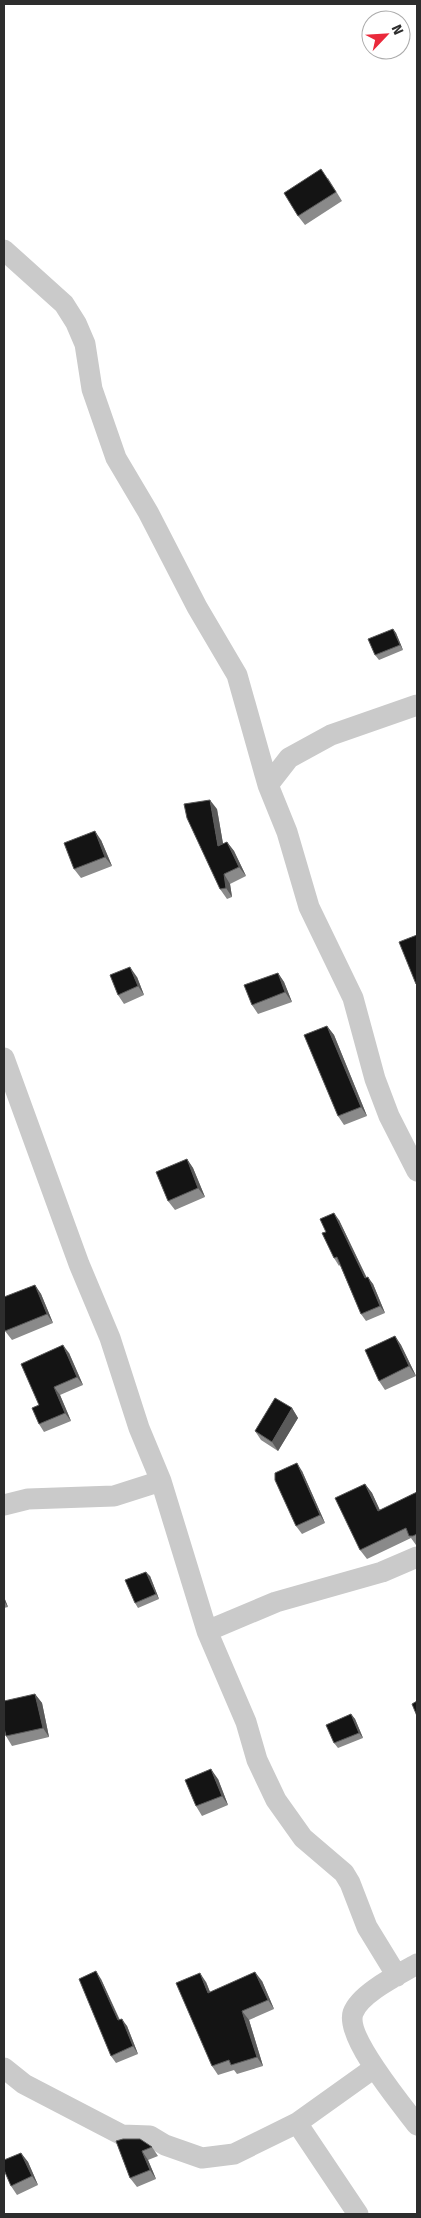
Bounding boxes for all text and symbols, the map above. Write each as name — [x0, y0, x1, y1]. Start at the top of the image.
north arrow — [361, 10, 411, 60]
text: N — [388, 22, 407, 38]

